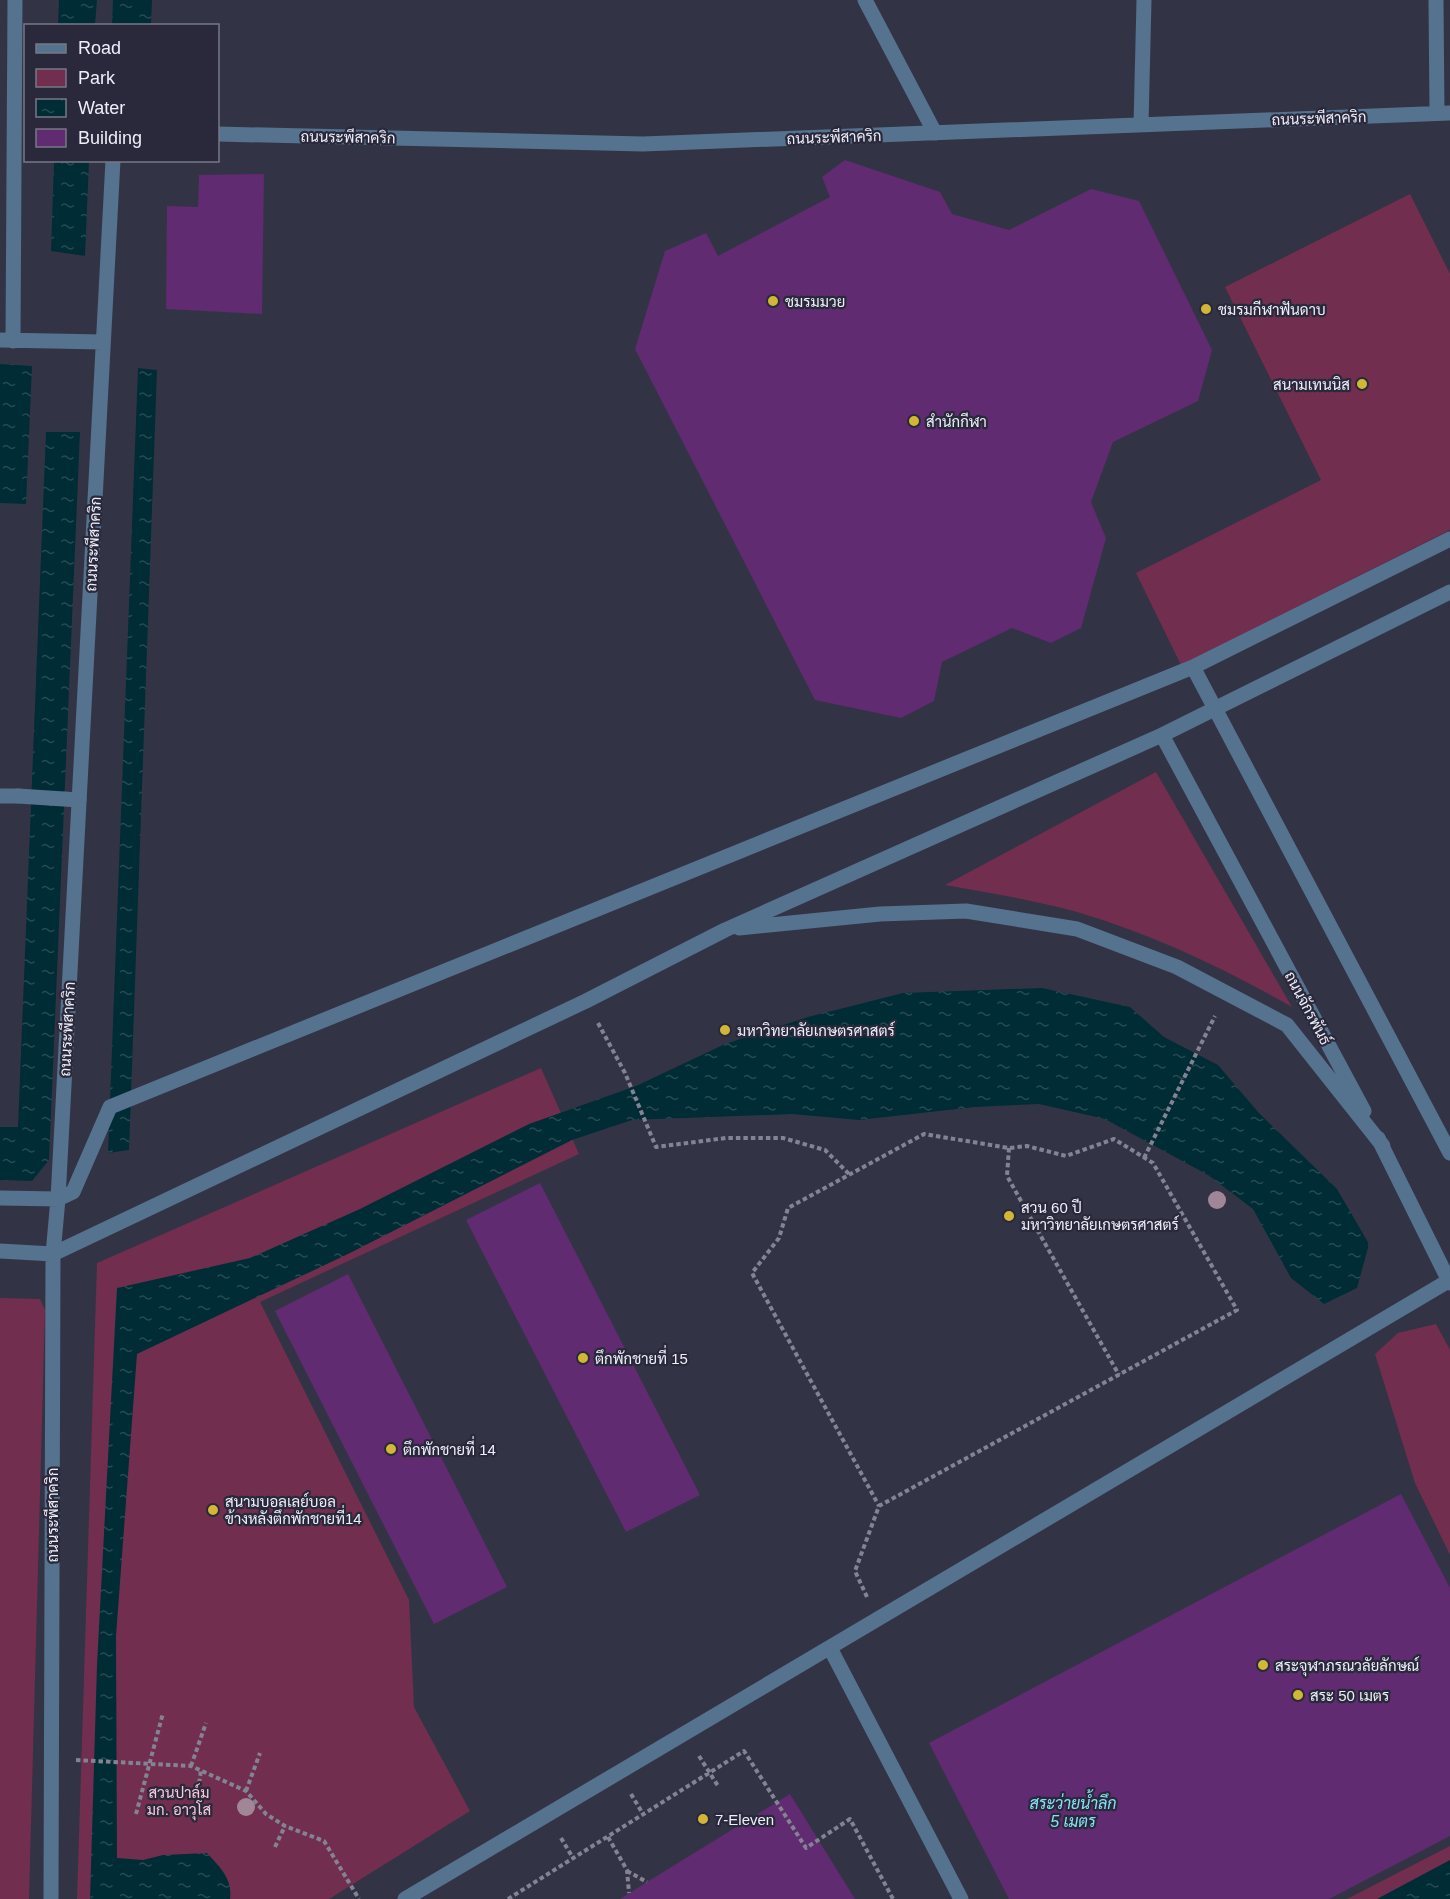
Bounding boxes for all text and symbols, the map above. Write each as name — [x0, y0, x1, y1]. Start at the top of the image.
legend — [24, 24, 219, 162]
text: Road — [78, 38, 121, 58]
text: Park — [78, 68, 116, 88]
text: Water — [78, 98, 125, 118]
street label: ถนนระพีสาคริก — [1271, 107, 1367, 128]
street label: ถนนระพีสาคริก — [786, 126, 882, 147]
street label: ถนนระพีสาคริก — [300, 127, 396, 146]
text: Building — [78, 128, 142, 148]
place label: ชมรมมวย — [785, 293, 845, 310]
marker: ชมรมมวย — [766, 294, 780, 308]
place label: ชมรมกีฬาฟันดาบ — [1218, 300, 1326, 318]
marker: ชมรมกีฬาฟันดาบ — [1199, 302, 1213, 316]
place label: สนามเทนนิส — [1273, 376, 1350, 393]
marker: สนามเทนนิส — [1355, 377, 1369, 391]
place label: สำนักกีฬา — [926, 412, 987, 430]
marker: สำนักกีฬา — [907, 414, 921, 428]
street label: ถนนระพีสาคริก — [81, 496, 104, 592]
street label: ถนนจักรพันธ์ — [1282, 968, 1335, 1048]
street label: ถนนระพีสาคริก — [55, 981, 78, 1077]
place label: มหาวิทยาลัยเกษตรศาสตร์ — [737, 1021, 895, 1039]
marker: มหาวิทยาลัยเกษตรศาสตร์ — [718, 1023, 732, 1037]
place label: สวน 60 ปี มหาวิทยาลัยเกษตรศาสตร์ — [1021, 1198, 1179, 1233]
marker: สวน 60 ปี มหาวิทยาลัยเกษตรศาสตร์ — [1002, 1209, 1016, 1223]
place label: ตึกพักชายที่ 15 — [595, 1344, 688, 1367]
marker: ตึกพักชายที่ 15 — [576, 1351, 590, 1365]
place label: ตึกพักชายที่ 14 — [403, 1435, 496, 1458]
marker: ตึกพักชายที่ 14 — [384, 1442, 398, 1456]
street label: ถนนระพีสาคริก — [43, 1468, 61, 1562]
place label: สนามบอลเลย์บอล ข้างหลังตึกพักชายที่14 — [225, 1492, 362, 1527]
marker: สนามบอลเลย์บอล ข้างหลังตึกพักชายที่14 — [206, 1503, 220, 1517]
place label: สระจุฬาภรณวลัยลักษณ์ — [1275, 1656, 1419, 1677]
marker: สระจุฬาภรณวลัยลักษณ์ — [1256, 1658, 1270, 1672]
place label: สระ 50 เมตร — [1310, 1687, 1389, 1704]
marker: สระ 50 เมตร — [1291, 1688, 1305, 1702]
park label: สวนปาล์ม มก. อาวุโส — [147, 1783, 211, 1821]
water label: สระว่ายน้ำลึก 5 เมตร — [1029, 1789, 1117, 1830]
place label: 7-Eleven — [715, 1811, 774, 1828]
marker: 7-Eleven — [696, 1812, 710, 1826]

